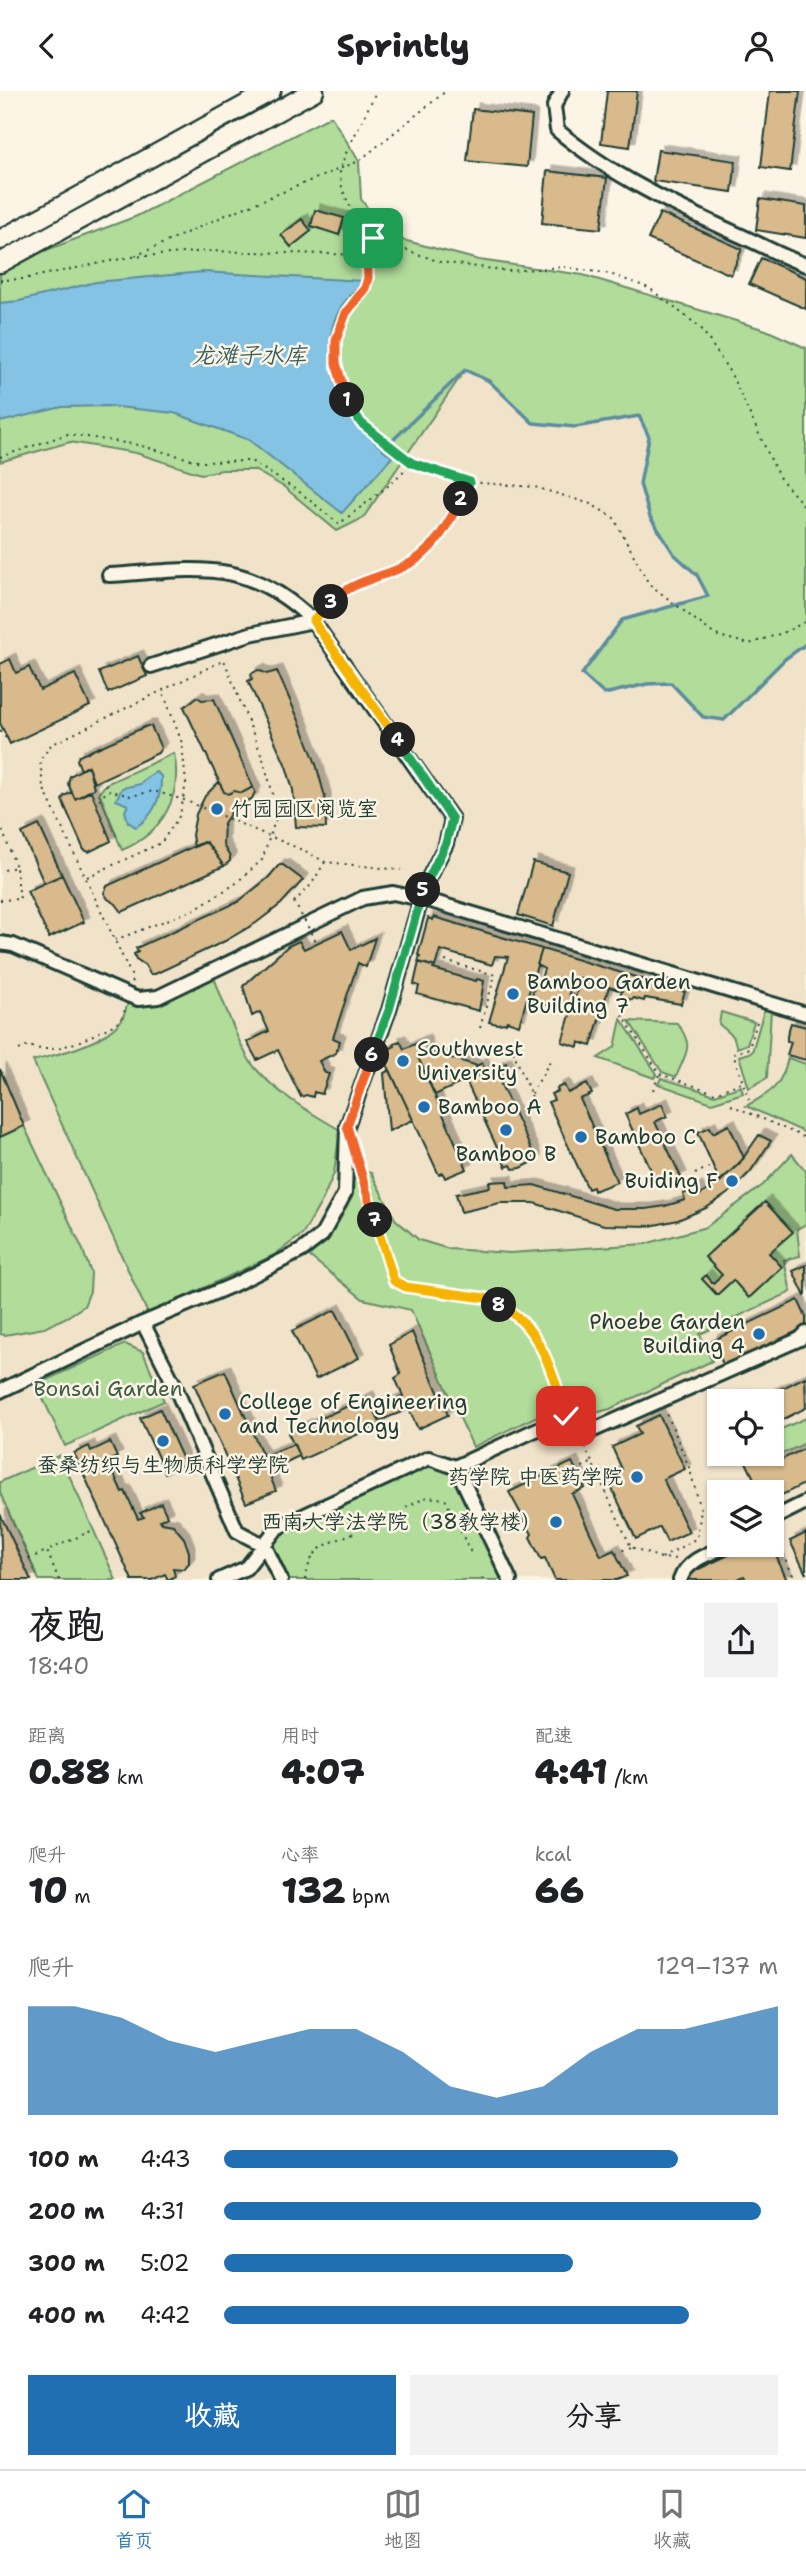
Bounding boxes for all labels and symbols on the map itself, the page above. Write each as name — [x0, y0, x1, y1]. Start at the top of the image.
pin — [343, 208, 403, 268]
water label: 龙滩子水库 — [192, 340, 309, 370]
pin: 1 — [330, 383, 364, 417]
pin: 2 — [444, 481, 478, 517]
pin: 3 — [314, 585, 348, 619]
pin: 4 — [380, 723, 416, 757]
place label: 竹园园区阅览室 — [231, 795, 378, 823]
marker: 竹园园区阅览室 — [209, 801, 225, 817]
pin: 5 — [406, 873, 440, 907]
place label: Bamboo Garden Building 7 — [527, 968, 691, 1020]
marker: Bamboo Garden Building 7 — [505, 986, 521, 1002]
place label: Southwest University — [417, 1035, 523, 1087]
pin: 6 — [354, 1037, 390, 1073]
marker: Southwest University — [395, 1053, 411, 1069]
place label: Bamboo A — [438, 1093, 542, 1121]
marker: Bamboo A — [416, 1099, 432, 1115]
marker: Bamboo B — [498, 1122, 514, 1138]
place label: Bamboo C — [595, 1123, 696, 1151]
marker: Bamboo C — [573, 1129, 589, 1145]
place label: Bamboo B — [456, 1140, 556, 1168]
place label: Buiding F — [625, 1167, 718, 1195]
marker: Buiding F — [724, 1173, 740, 1189]
pin: 7 — [358, 1203, 392, 1237]
pin: 8 — [482, 1287, 516, 1323]
place label: Phoebe Garden Building 4 — [589, 1308, 745, 1360]
marker: Phoebe Garden Building 4 — [751, 1326, 767, 1342]
park label: Bonsai Garden — [33, 1375, 183, 1403]
pin — [536, 1386, 596, 1446]
place label: College of Engineering and Technology — [239, 1388, 467, 1440]
marker: College of Engineering and Technology — [217, 1406, 233, 1422]
marker: 蚕桑纺织与生物质科学学院 — [155, 1433, 171, 1449]
place label: 蚕桑纺织与生物质科学学院 — [37, 1451, 289, 1479]
place label: 药学院 中医药学院 — [448, 1463, 623, 1491]
marker: 药学院 中医药学院 — [629, 1469, 645, 1485]
place label: 西南大学法学院（38教学楼） — [261, 1508, 542, 1536]
marker: 西南大学法学院（38教学楼） — [548, 1514, 564, 1530]

